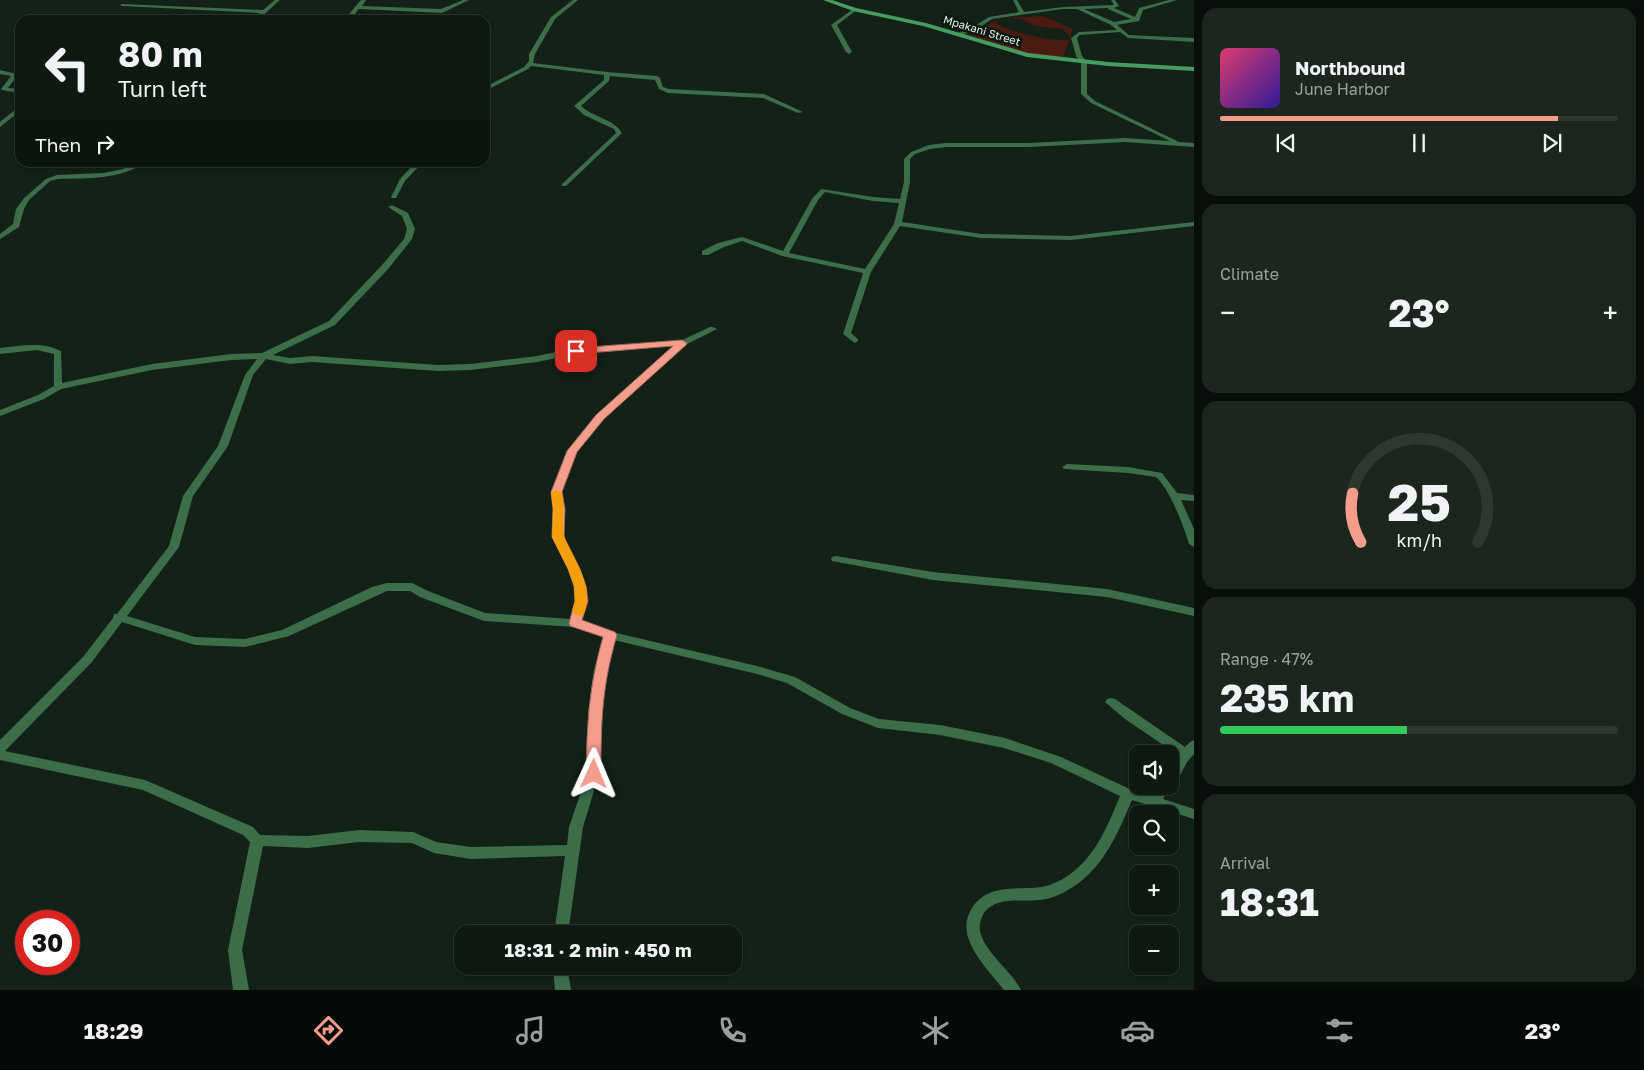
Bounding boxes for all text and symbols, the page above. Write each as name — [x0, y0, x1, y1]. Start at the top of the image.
street label: Mpakani Street — [942, 12, 1022, 48]
text: 80 m — [118, 33, 203, 75]
icon: left — [35, 35, 100, 100]
text: Northbound — [1295, 56, 1405, 79]
text: Turn left — [118, 75, 207, 102]
text: June Harbor — [1295, 79, 1390, 99]
icon: previous — [1272, 129, 1300, 157]
icon: pause — [1405, 129, 1433, 157]
icon: next — [1538, 129, 1566, 157]
icon: right — [91, 130, 119, 158]
text: Then — [35, 133, 81, 156]
text: Climate — [1220, 264, 1279, 284]
text: 23° — [1388, 290, 1450, 335]
text: − — [1220, 296, 1235, 329]
text: + — [1603, 296, 1618, 329]
pin — [555, 330, 597, 372]
icon: arrive — [562, 337, 590, 365]
text: 25 — [1387, 470, 1451, 532]
text: km/h — [1396, 529, 1442, 551]
text: Range · 47% — [1220, 649, 1313, 669]
text: 235 km — [1220, 675, 1354, 720]
map controls — [1129, 745, 1179, 975]
button: sound — [1129, 745, 1179, 795]
position arrow — [567, 747, 619, 799]
button: search — [1129, 805, 1179, 855]
text: Arrival — [1220, 853, 1270, 873]
button: + — [1129, 865, 1179, 915]
text: 18:31 — [1220, 879, 1319, 924]
speed limit sign: 30 — [15, 910, 80, 975]
button: − — [1129, 925, 1179, 975]
text: 18:31 · 2 min · 450 m — [504, 938, 692, 961]
icon: directions — [311, 1013, 346, 1048]
icon: music — [513, 1013, 548, 1048]
icon: phone — [715, 1013, 750, 1048]
icon: climate — [918, 1013, 953, 1048]
icon: car — [1120, 1013, 1155, 1048]
icon: filters — [1322, 1013, 1357, 1048]
text: 18:29 — [84, 1017, 144, 1044]
text: 23° — [1525, 1017, 1560, 1044]

